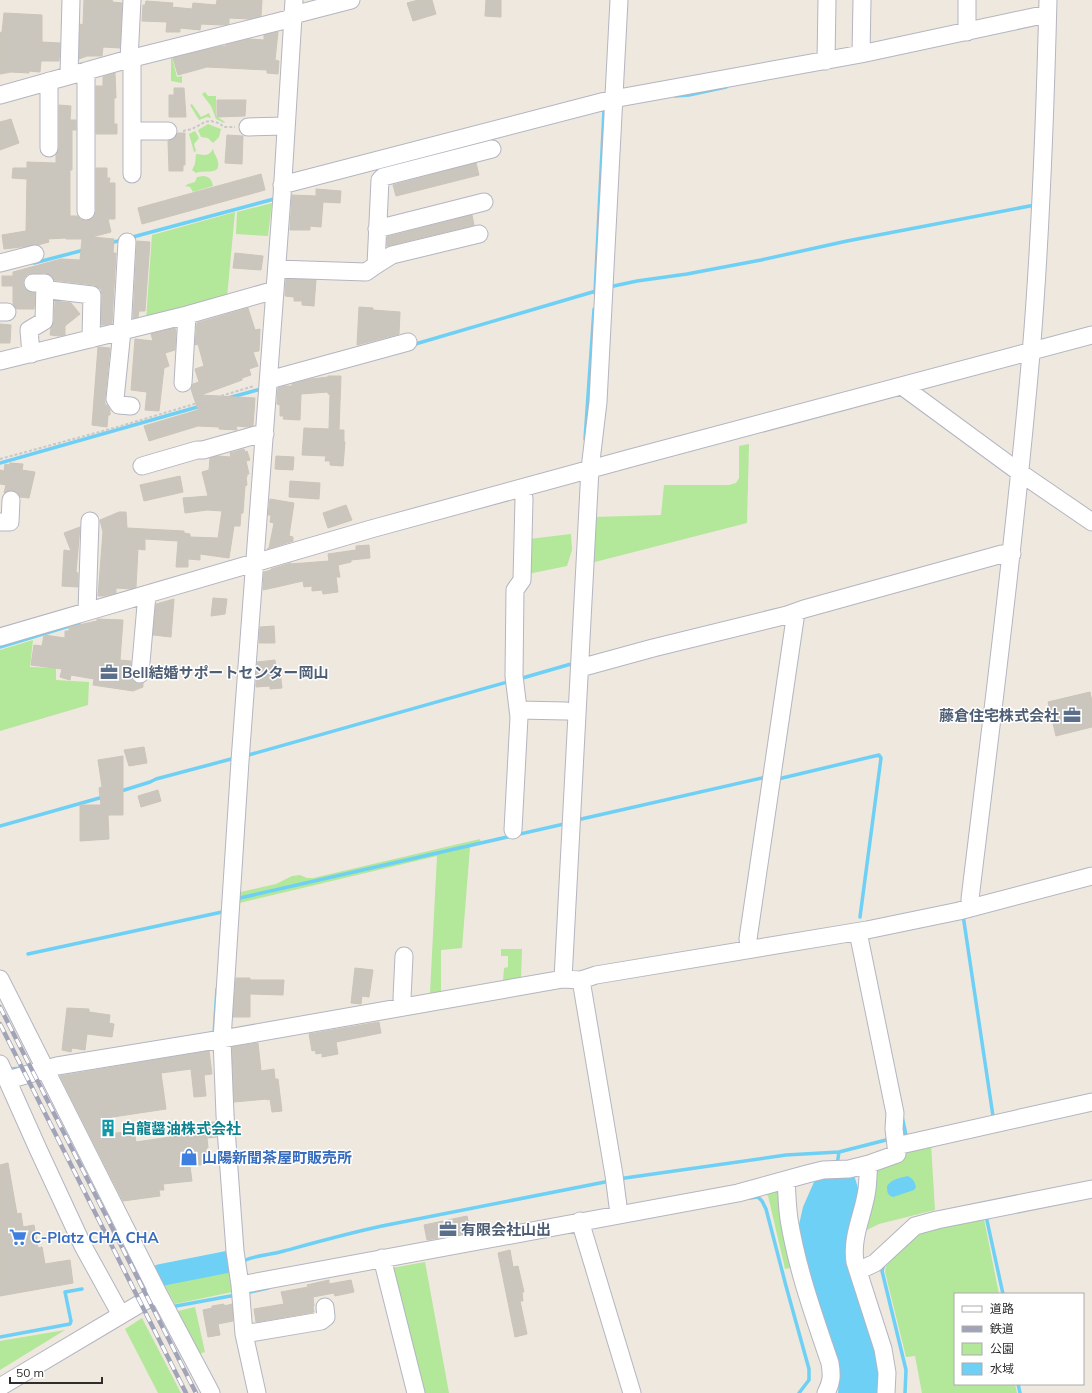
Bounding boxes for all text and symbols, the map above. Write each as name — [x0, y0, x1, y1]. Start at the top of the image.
office icon: Bell結婚サポートセンター岡山 — [99, 662, 119, 682]
place label: Bell結婚サポートセンター岡山 — [122, 663, 328, 682]
office icon: 藤倉住宅株式会社 — [1062, 705, 1082, 725]
place label: 藤倉住宅株式会社 — [939, 706, 1059, 725]
building icon: 白龍醤油株式会社 — [98, 1118, 118, 1138]
place label: 白龍醤油株式会社 — [121, 1119, 241, 1138]
shop icon: 山陽新聞茶屋町販売所 — [179, 1147, 199, 1167]
place label: 山陽新聞茶屋町販売所 — [202, 1148, 352, 1167]
office icon: 有限会社山出 — [438, 1219, 458, 1239]
place label: 有限会社山出 — [461, 1220, 551, 1239]
supermarket icon: C-Platz CHA CHA — [8, 1227, 28, 1247]
place label: C-Platz CHA CHA — [31, 1228, 159, 1247]
legend — [954, 1293, 1084, 1385]
text: 道路 — [990, 1301, 1014, 1316]
text: 鉄道 — [990, 1321, 1014, 1336]
text: 公園 — [990, 1341, 1014, 1356]
scale bar — [10, 1359, 102, 1385]
text: 水域 — [990, 1361, 1014, 1376]
text: 50 m — [16, 1365, 44, 1380]

